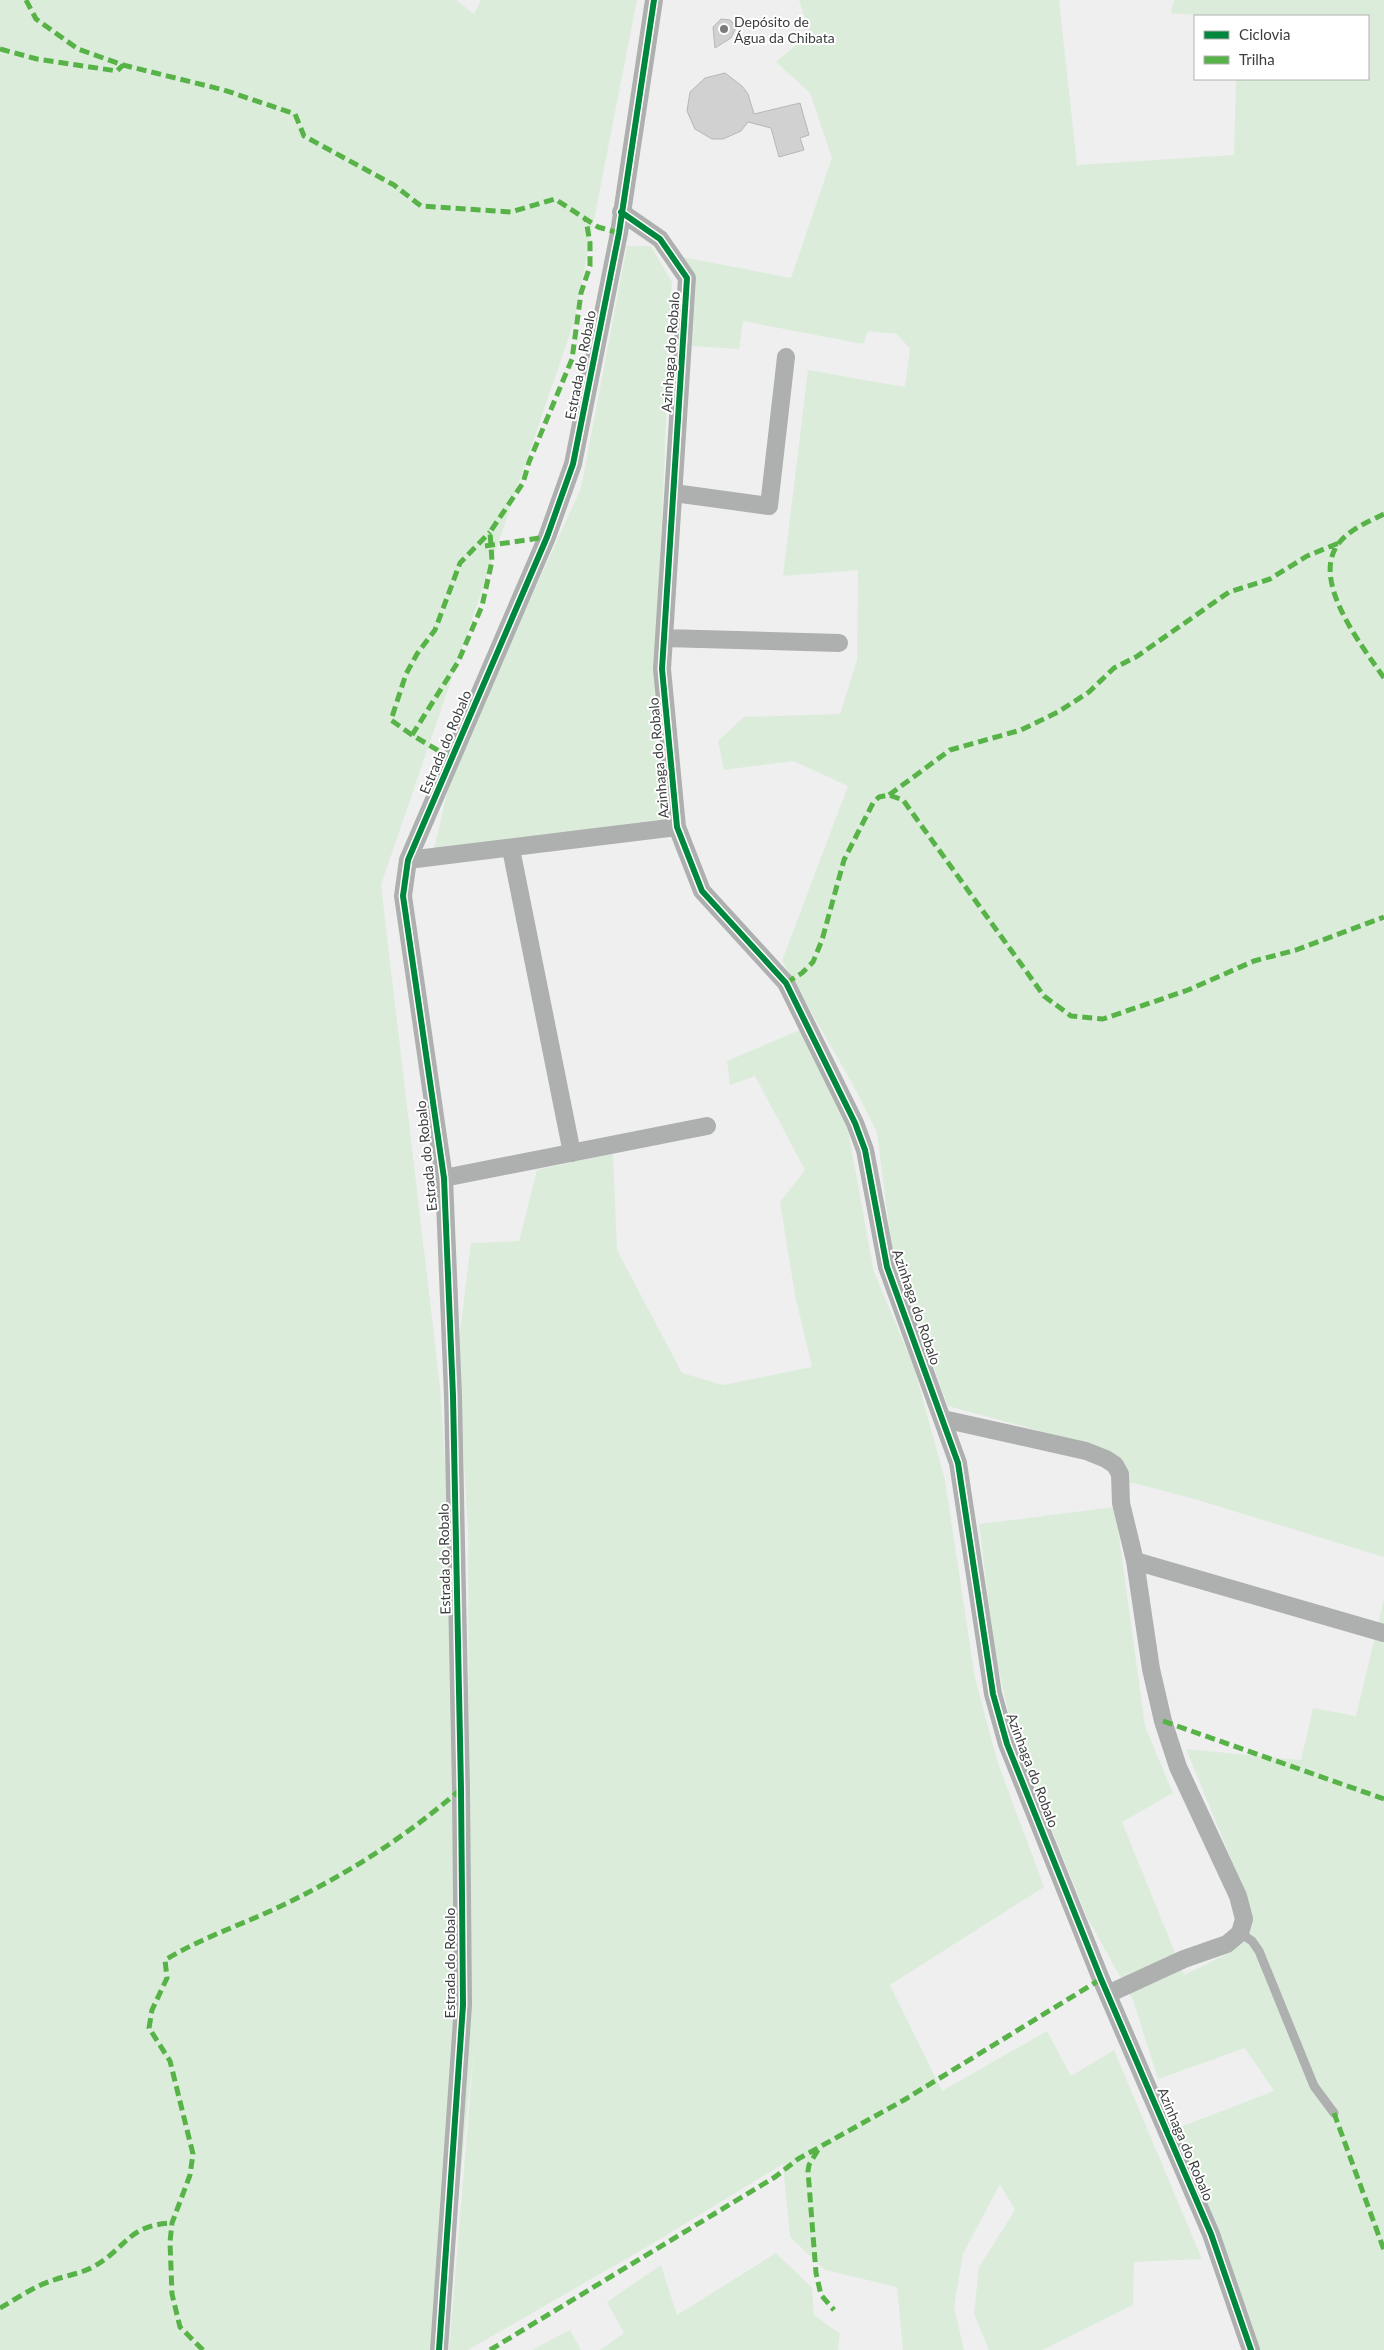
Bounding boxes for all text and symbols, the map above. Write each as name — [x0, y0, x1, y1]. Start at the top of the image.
place label: Depósito de Água da Chibata — [734, 13, 835, 46]
legend — [1194, 15, 1369, 80]
marker: Depósito de Água da Chibata — [718, 23, 730, 35]
text: Ciclovia — [1239, 25, 1290, 43]
text: Trilha — [1239, 50, 1275, 68]
street label: Azinhaga do Robalo — [657, 291, 683, 413]
street label: Estrada do Robalo — [561, 309, 599, 421]
street label: Estrada do Robalo — [415, 688, 475, 796]
street label: Azinhaga do Robalo — [644, 697, 672, 819]
street label: Estrada do Robalo — [412, 1100, 440, 1212]
street label: Azinhaga do Robalo — [889, 1247, 945, 1367]
street label: Estrada do Robalo — [435, 1503, 453, 1615]
street label: Azinhaga do Robalo — [1003, 1710, 1063, 1830]
street label: Estrada do Robalo — [441, 1907, 458, 2019]
street label: Azinhaga do Robalo — [1154, 2085, 1218, 2203]

